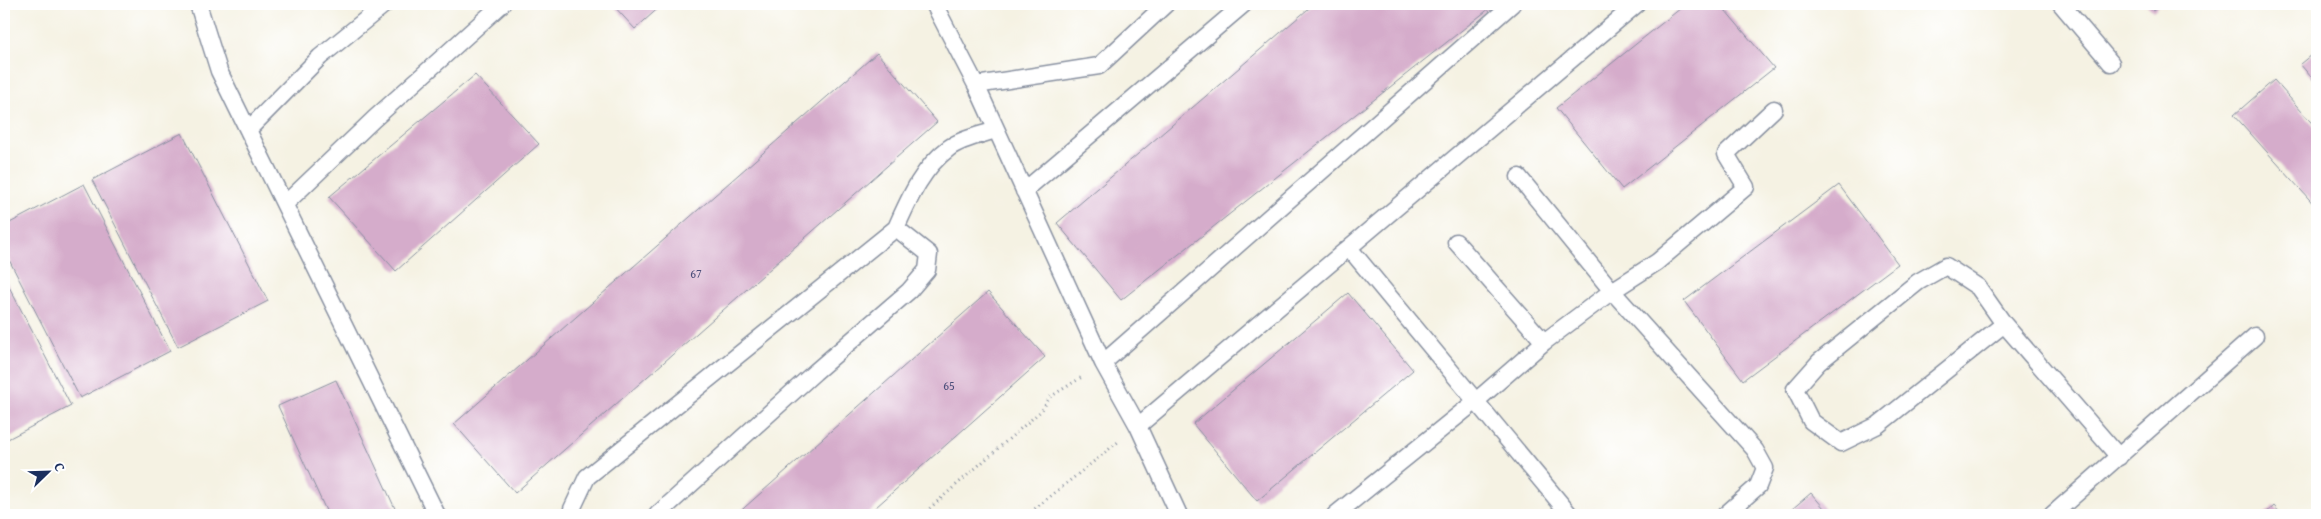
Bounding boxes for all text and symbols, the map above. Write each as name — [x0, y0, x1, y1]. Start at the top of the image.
house number: 67 — [690, 265, 702, 282]
house number: 65 — [943, 377, 955, 394]
north arrow — [22, 446, 72, 496]
text: С — [49, 459, 71, 475]

